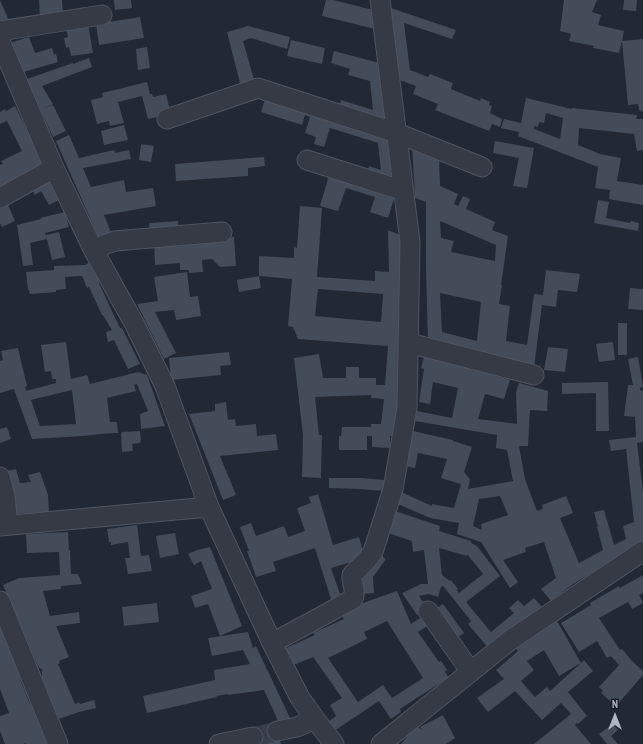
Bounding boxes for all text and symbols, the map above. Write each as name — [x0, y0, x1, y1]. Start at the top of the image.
north arrow — [595, 696, 635, 736]
text: N — [612, 697, 618, 711]

